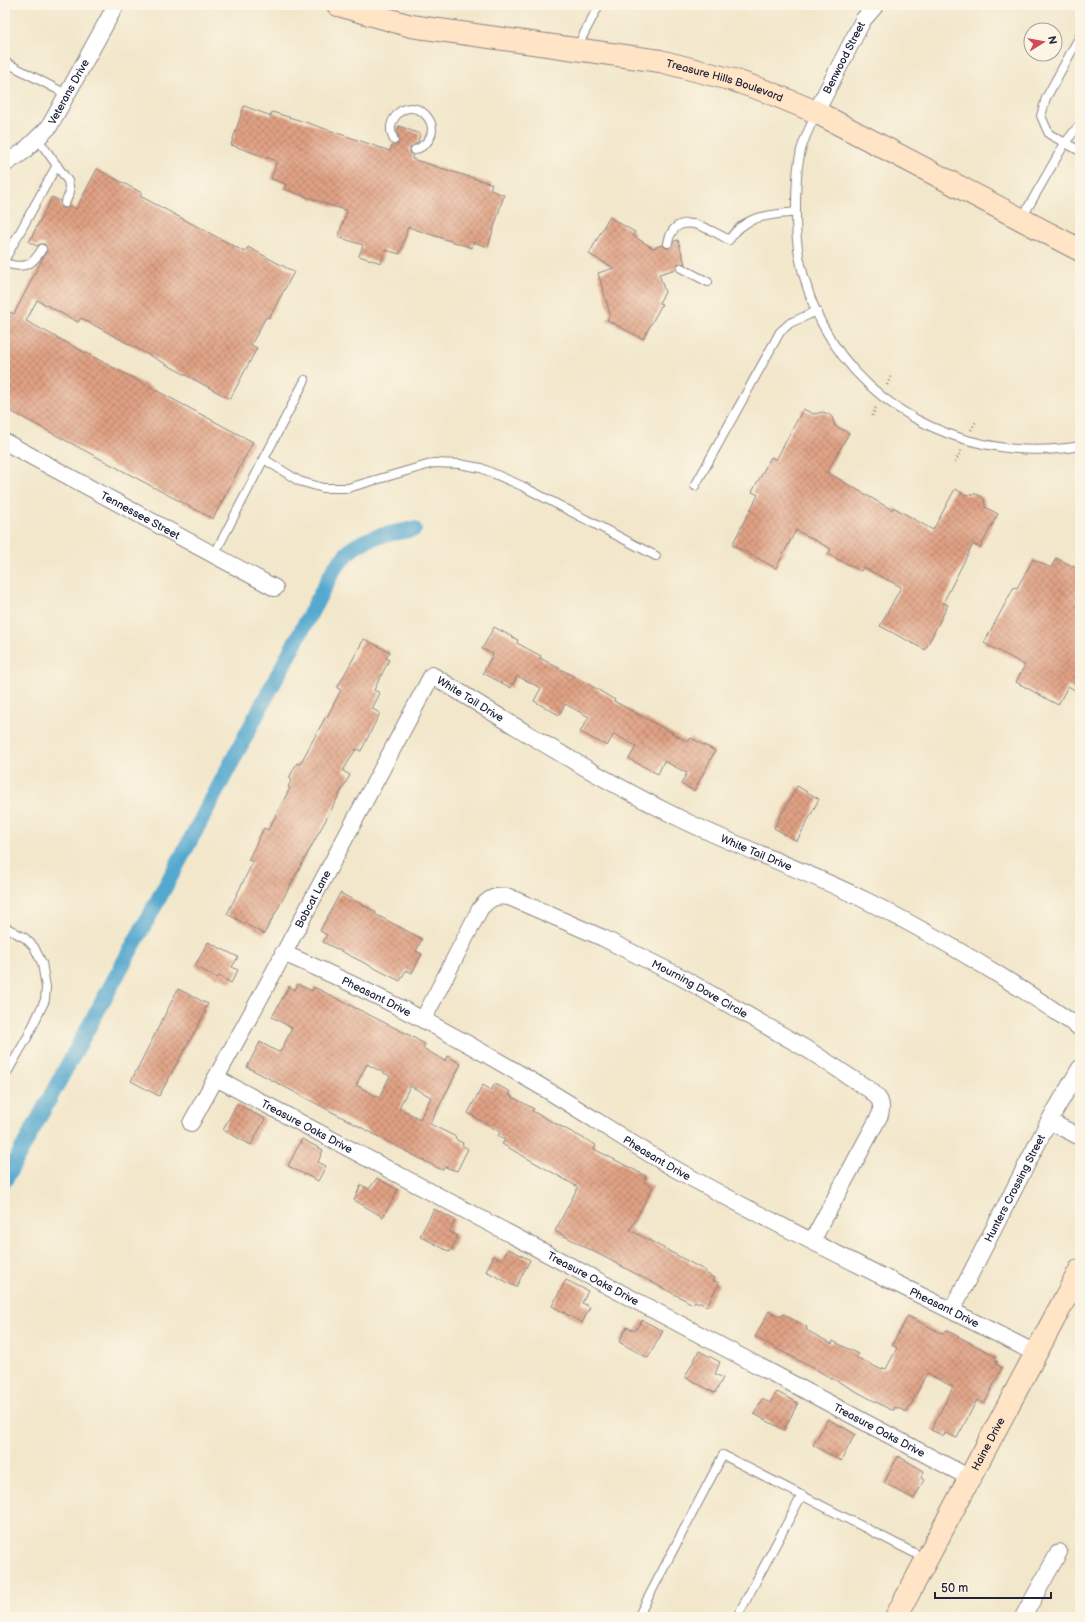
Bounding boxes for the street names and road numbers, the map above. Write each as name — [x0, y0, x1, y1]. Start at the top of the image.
street label: Benwood Street — [820, 19, 868, 96]
street label: Veterans Drive — [45, 56, 92, 127]
street label: Treasure Hills Boulevard — [665, 56, 785, 104]
street label: Tennessee Street — [99, 489, 183, 542]
street label: White Tail Drive — [435, 673, 507, 725]
street label: White Tail Drive — [719, 832, 795, 873]
street label: Bobcat Lane — [292, 867, 334, 930]
street label: Mourning Dove Circle — [650, 957, 751, 1021]
street label: Pheasant Drive — [340, 974, 414, 1019]
street label: Treasure Oaks Drive — [259, 1097, 355, 1156]
street label: Hunters Crossing Street — [982, 1132, 1048, 1244]
street label: Pheasant Drive — [621, 1133, 693, 1183]
street label: Treasure Oaks Drive — [545, 1249, 642, 1308]
street label: Pheasant Drive — [908, 1285, 982, 1330]
street label: Treasure Oaks Drive — [831, 1400, 928, 1460]
street label: Haine Drive — [968, 1415, 1007, 1473]

